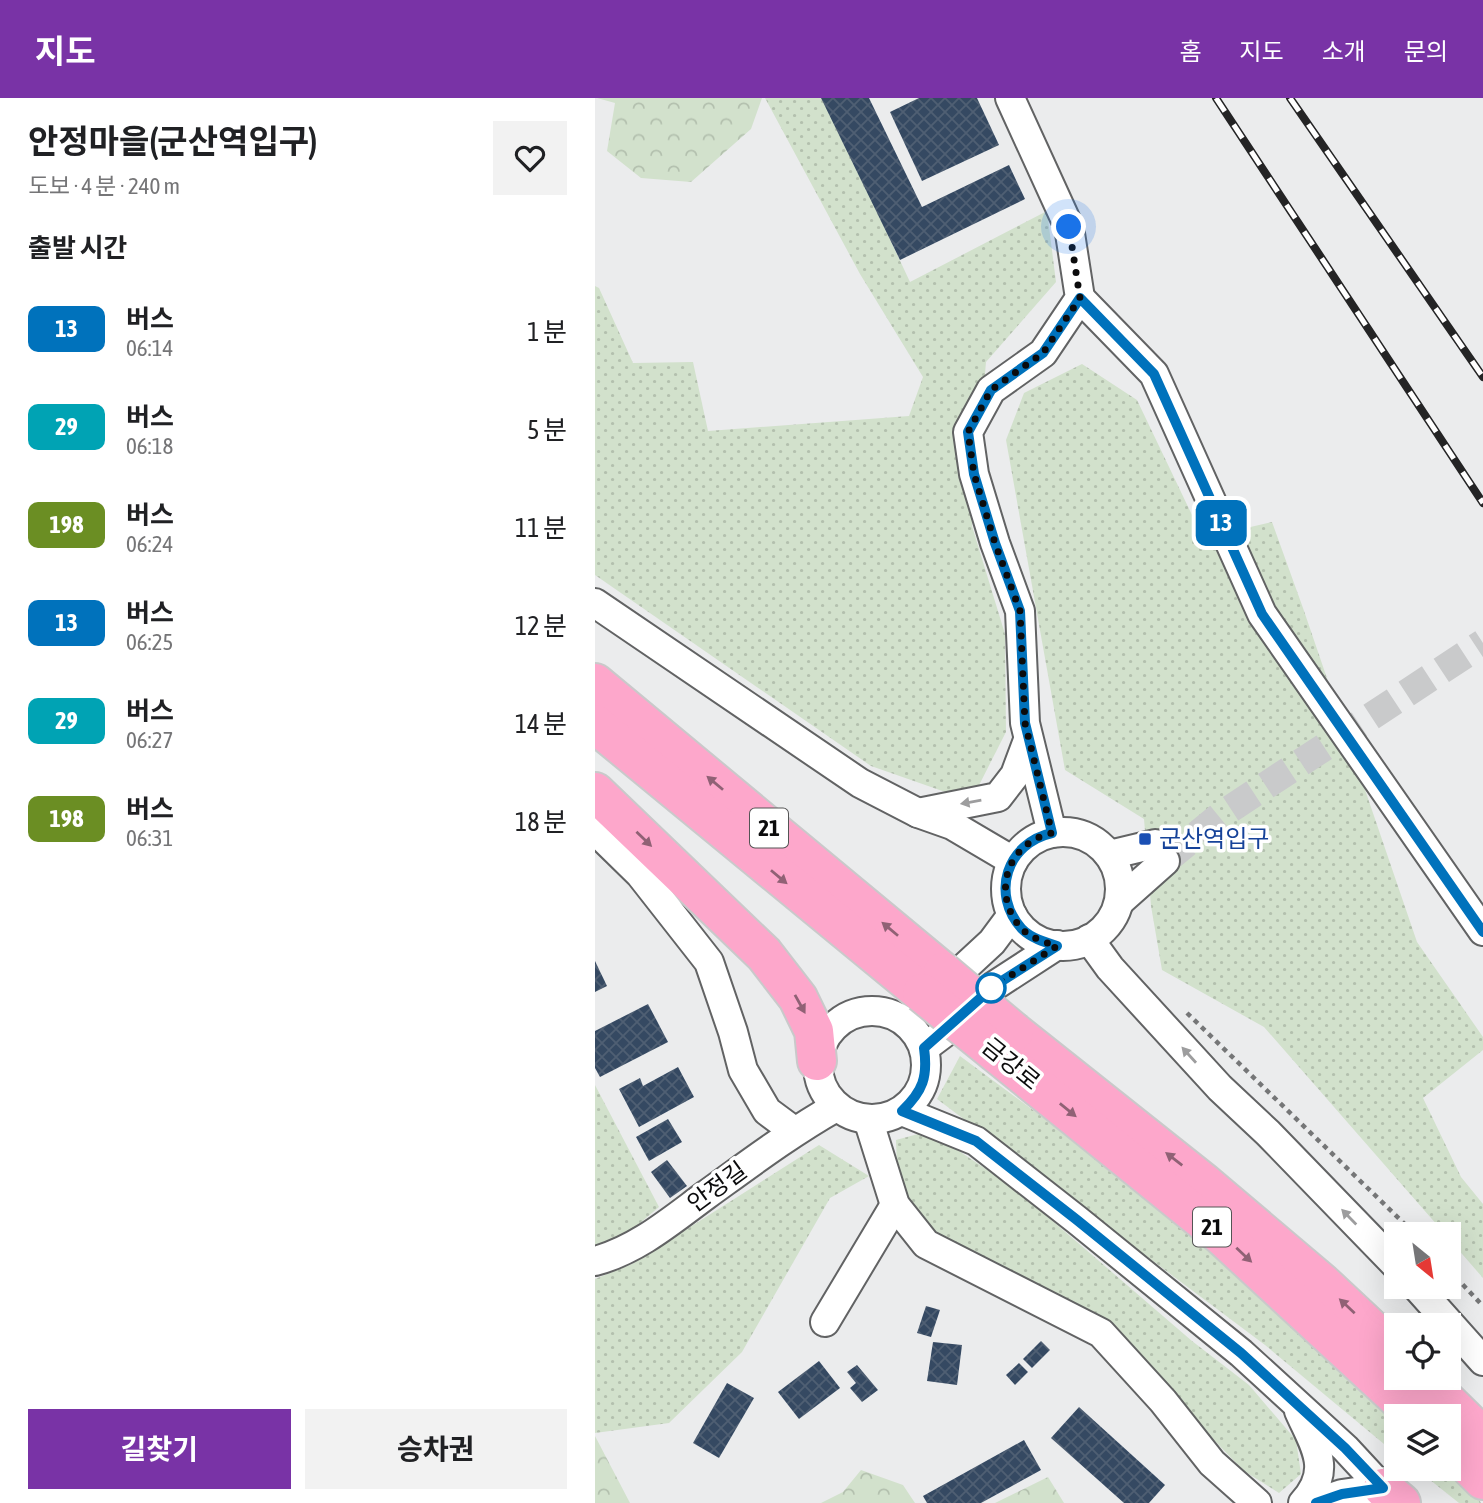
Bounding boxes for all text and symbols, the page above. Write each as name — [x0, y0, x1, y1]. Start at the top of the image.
text: 지도 — [35, 32, 96, 70]
text: 홈 — [1179, 38, 1201, 65]
text: 지도 — [1239, 38, 1284, 65]
text: 소개 — [1322, 38, 1366, 65]
text: 문의 — [1404, 38, 1448, 65]
button: heart — [493, 121, 567, 195]
text: 안정마을(군산역입구) — [28, 122, 317, 160]
text: 도보 · 4 분 · 240 m — [28, 173, 180, 199]
your location — [1051, 209, 1086, 244]
text: 출발 시간 — [28, 233, 127, 263]
text: 버스 — [126, 304, 174, 334]
text: 13 — [55, 315, 78, 342]
text: 1 분 — [527, 317, 567, 347]
text: 06:14 — [126, 335, 173, 361]
text: 버스 — [126, 402, 174, 432]
text: 29 — [55, 413, 78, 440]
text: 5 분 — [527, 415, 567, 445]
text: 06:18 — [126, 433, 173, 459]
text: 버스 — [126, 500, 174, 530]
line badge: 13 — [1189, 500, 1253, 546]
text: 13 — [1210, 509, 1232, 536]
text: 198 — [50, 511, 83, 538]
text: 11 분 — [515, 513, 567, 543]
text: 06:24 — [126, 531, 173, 557]
text: 버스 — [126, 598, 174, 628]
text: 13 — [55, 609, 78, 636]
text: 12 분 — [515, 611, 567, 641]
text: 06:25 — [126, 629, 173, 655]
text: 버스 — [126, 696, 174, 726]
text: 29 — [55, 707, 78, 734]
text: 14 분 — [515, 709, 567, 739]
text: 06:27 — [126, 727, 173, 753]
one-way arrow — [707, 776, 724, 791]
text: 버스 — [126, 794, 174, 824]
one-way arrow — [960, 796, 982, 807]
text: 198 — [50, 805, 83, 832]
text: 18 분 — [515, 807, 567, 837]
road number: 21 — [750, 808, 788, 848]
text: 06:31 — [126, 825, 173, 851]
place label: 군산역입구 — [1159, 825, 1269, 852]
one-way arrow — [635, 830, 652, 846]
marker: 군산역입구 — [1137, 831, 1153, 847]
one-way arrow — [771, 869, 788, 884]
one-way arrow — [882, 922, 899, 937]
unlabelled marker — [976, 973, 1006, 1003]
one-way arrow — [794, 994, 806, 1013]
street label: 금강로 — [977, 1032, 1046, 1095]
one-way arrow — [1182, 1047, 1198, 1064]
one-way arrow — [1059, 1103, 1077, 1118]
one-way arrow — [1165, 1152, 1182, 1167]
street label: 안정길 — [682, 1156, 751, 1217]
road number: 21 — [1193, 1208, 1231, 1246]
one-way arrow — [1340, 1208, 1357, 1225]
north arrow — [1384, 1222, 1461, 1298]
map controls — [1384, 1222, 1461, 1481]
one-way arrow — [1235, 1247, 1252, 1263]
one-way arrow — [1339, 1299, 1356, 1315]
button: locate — [1384, 1313, 1461, 1390]
button: layers — [1384, 1404, 1461, 1481]
button: 길찾기 — [28, 1409, 291, 1489]
button: 승차권 — [305, 1409, 567, 1489]

